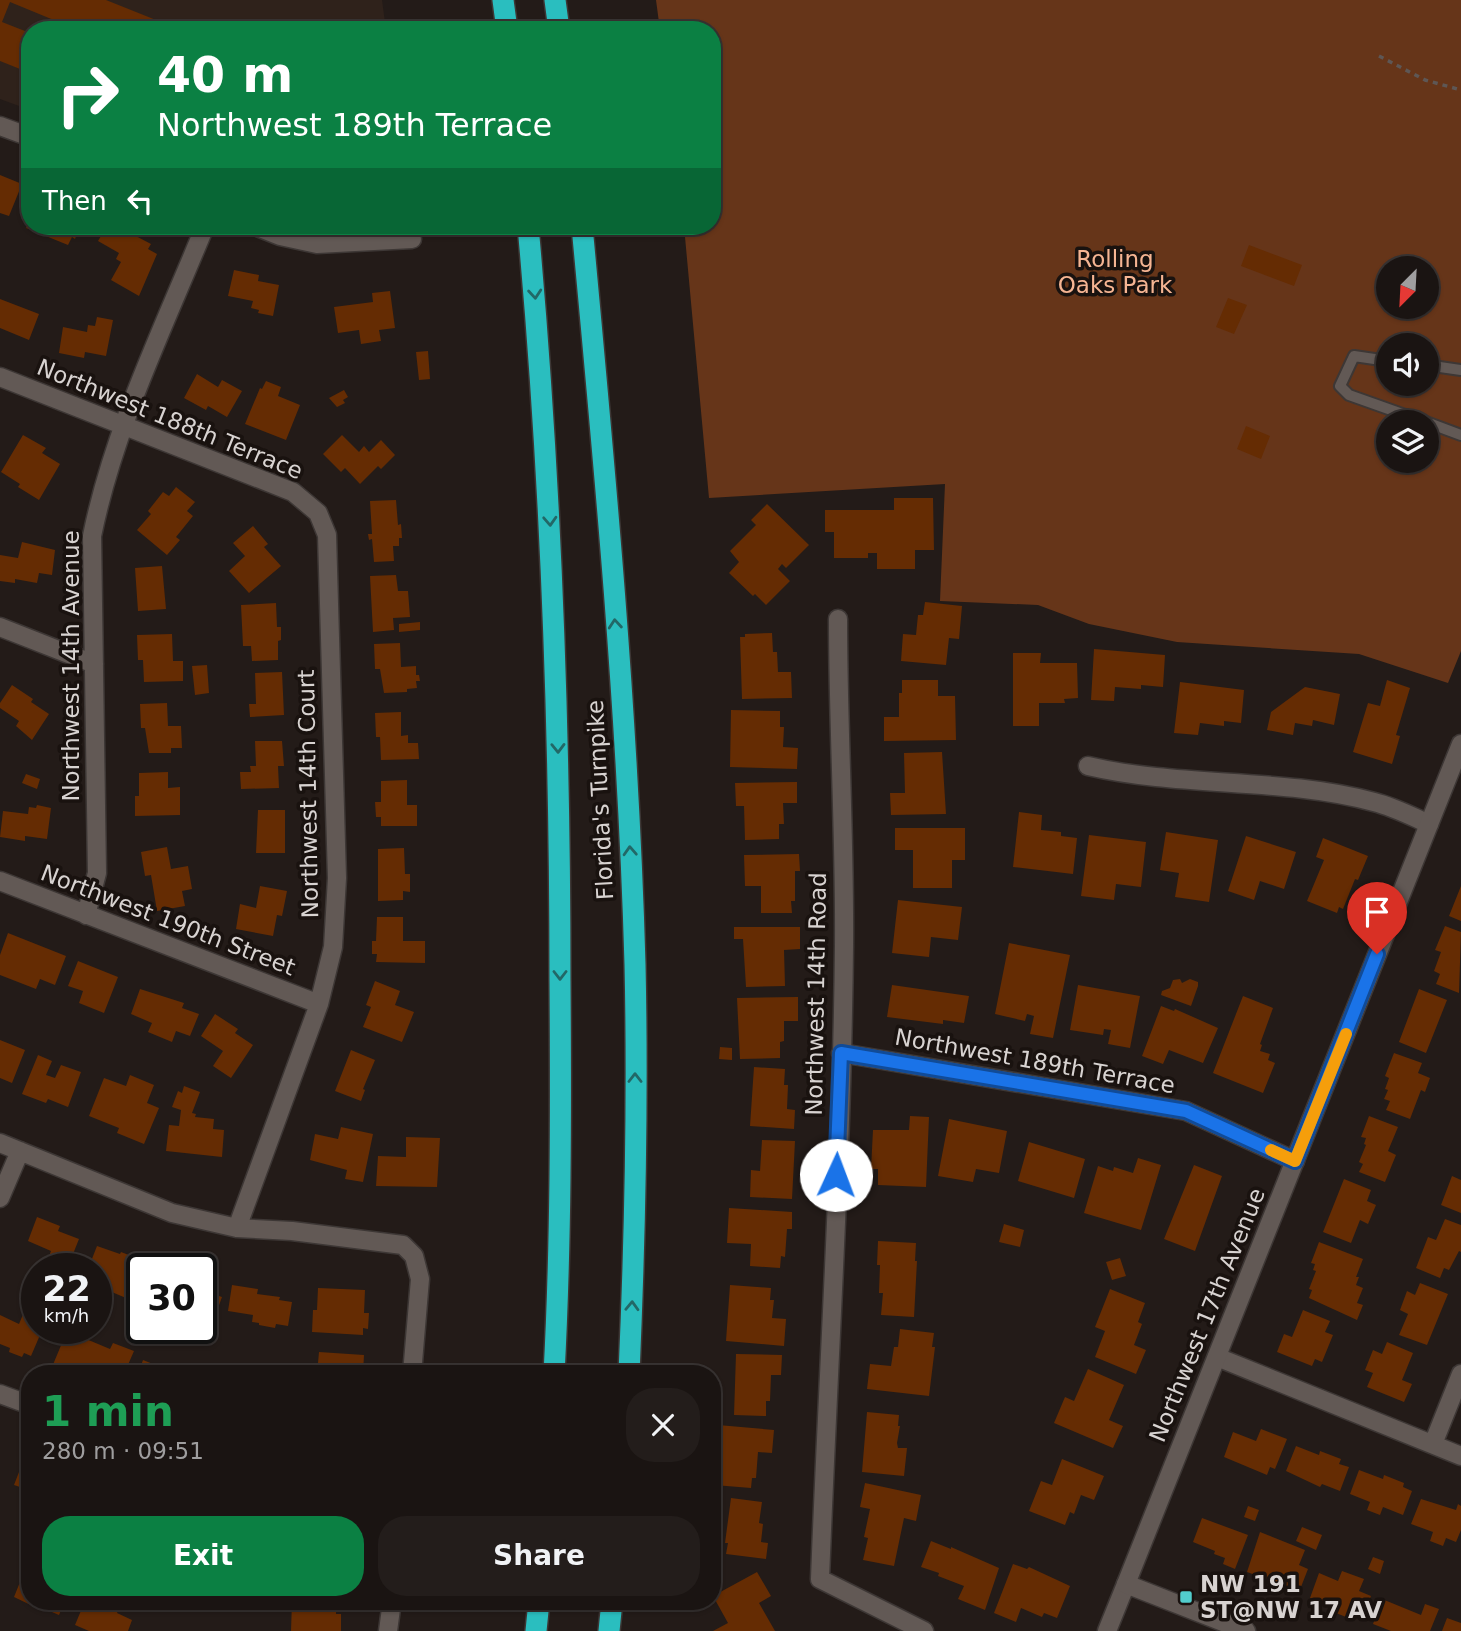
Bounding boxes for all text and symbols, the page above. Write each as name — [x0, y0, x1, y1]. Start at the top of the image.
text: 40 m — [157, 47, 293, 104]
icon: right — [42, 49, 133, 140]
text: Northwest 189th Terrace — [157, 106, 552, 144]
icon: left — [121, 182, 159, 220]
text: Then — [42, 186, 107, 216]
park label: Rolling Oaks Park — [1058, 246, 1173, 298]
north arrow — [1376, 256, 1438, 318]
map controls — [1376, 256, 1439, 473]
one-way arrow — [527, 288, 542, 300]
button: sound — [1376, 333, 1439, 396]
street label: Northwest 188th Terrace — [33, 354, 307, 484]
button: layers — [1376, 410, 1439, 473]
one-way arrow — [543, 515, 558, 526]
street label: Northwest 14th Avenue — [58, 530, 84, 802]
one-way arrow — [608, 618, 623, 629]
street label: Northwest 14th Court — [293, 669, 323, 919]
street label: Florida's Turnpike — [582, 699, 618, 901]
one-way arrow — [550, 743, 566, 754]
one-way arrow — [622, 845, 637, 856]
street label: Northwest 190th Street — [37, 859, 299, 981]
street label: Northwest 14th Road — [801, 872, 831, 1116]
pin — [1347, 882, 1407, 954]
icon: arrive — [1358, 893, 1396, 931]
one-way arrow — [552, 971, 568, 981]
street label: Northwest 189th Terrace — [893, 1024, 1177, 1098]
one-way arrow — [627, 1072, 643, 1083]
position arrow — [799, 1138, 873, 1212]
street label: Northwest 17th Avenue — [1144, 1184, 1270, 1446]
speed limit sign: 30 — [126, 1253, 217, 1344]
text: 22 — [42, 1269, 91, 1309]
one-way arrow — [625, 1300, 640, 1311]
text: km/h — [44, 1305, 89, 1326]
text: 1 min — [42, 1387, 174, 1436]
button: close — [626, 1388, 700, 1462]
text: 280 m · 09:51 — [42, 1438, 204, 1464]
button: Exit — [42, 1516, 364, 1596]
button: Share — [378, 1516, 700, 1596]
place label: NW 191 ST@NW 17 AV — [1200, 1571, 1382, 1623]
marker: NW 191 ST@NW 17 AV — [1178, 1589, 1194, 1605]

